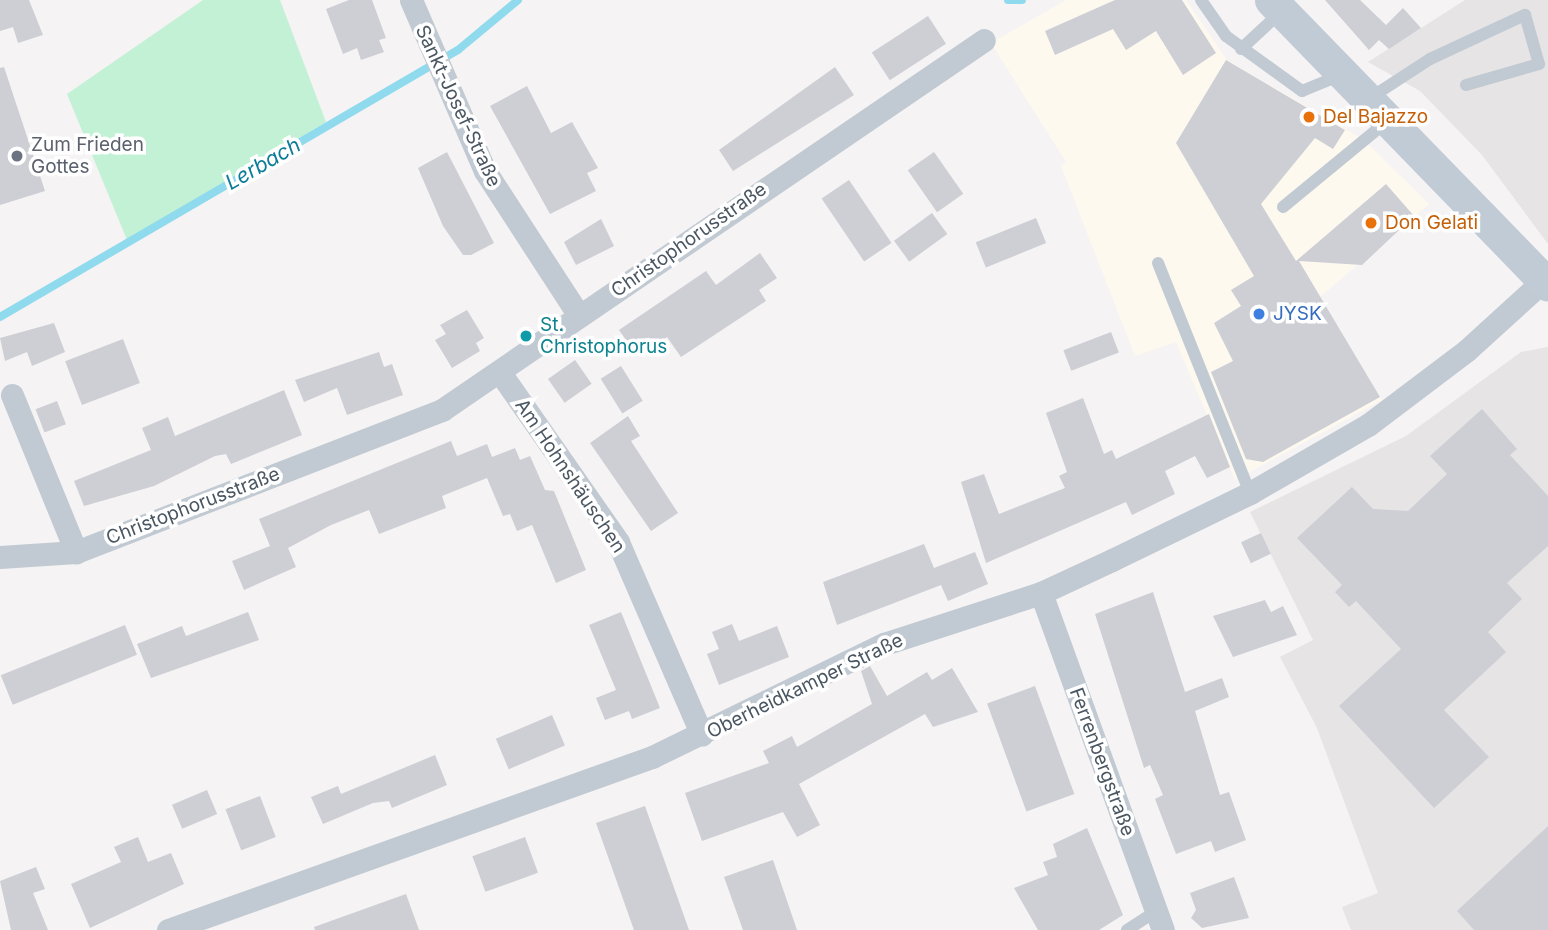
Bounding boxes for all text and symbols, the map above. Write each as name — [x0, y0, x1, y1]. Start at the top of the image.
street label: Sankt-Josef-Straße — [411, 22, 505, 190]
place label: Del Bajazzo — [1323, 106, 1428, 128]
marker: Del Bajazzo — [1301, 109, 1317, 125]
water label: Lerbach — [221, 132, 305, 196]
place label: Zum Frieden Gottes — [31, 134, 144, 178]
marker: Zum Frieden Gottes — [9, 148, 25, 164]
street label: Christophorusstraße — [607, 178, 771, 302]
place label: Don Gelati — [1385, 212, 1478, 234]
marker: Don Gelati — [1363, 215, 1379, 231]
place label: JYSK — [1273, 303, 1322, 325]
marker: JYSK — [1251, 306, 1267, 322]
place label: St. Christophorus — [540, 314, 667, 358]
marker: St. Christophorus — [518, 328, 534, 344]
street label: Am Hohnshäuschen — [510, 395, 630, 557]
street label: Christophorusstraße — [103, 462, 283, 550]
street label: Oberheidkamper Straße — [703, 629, 907, 743]
street label: Ferrenbergstraße — [1065, 685, 1139, 839]

